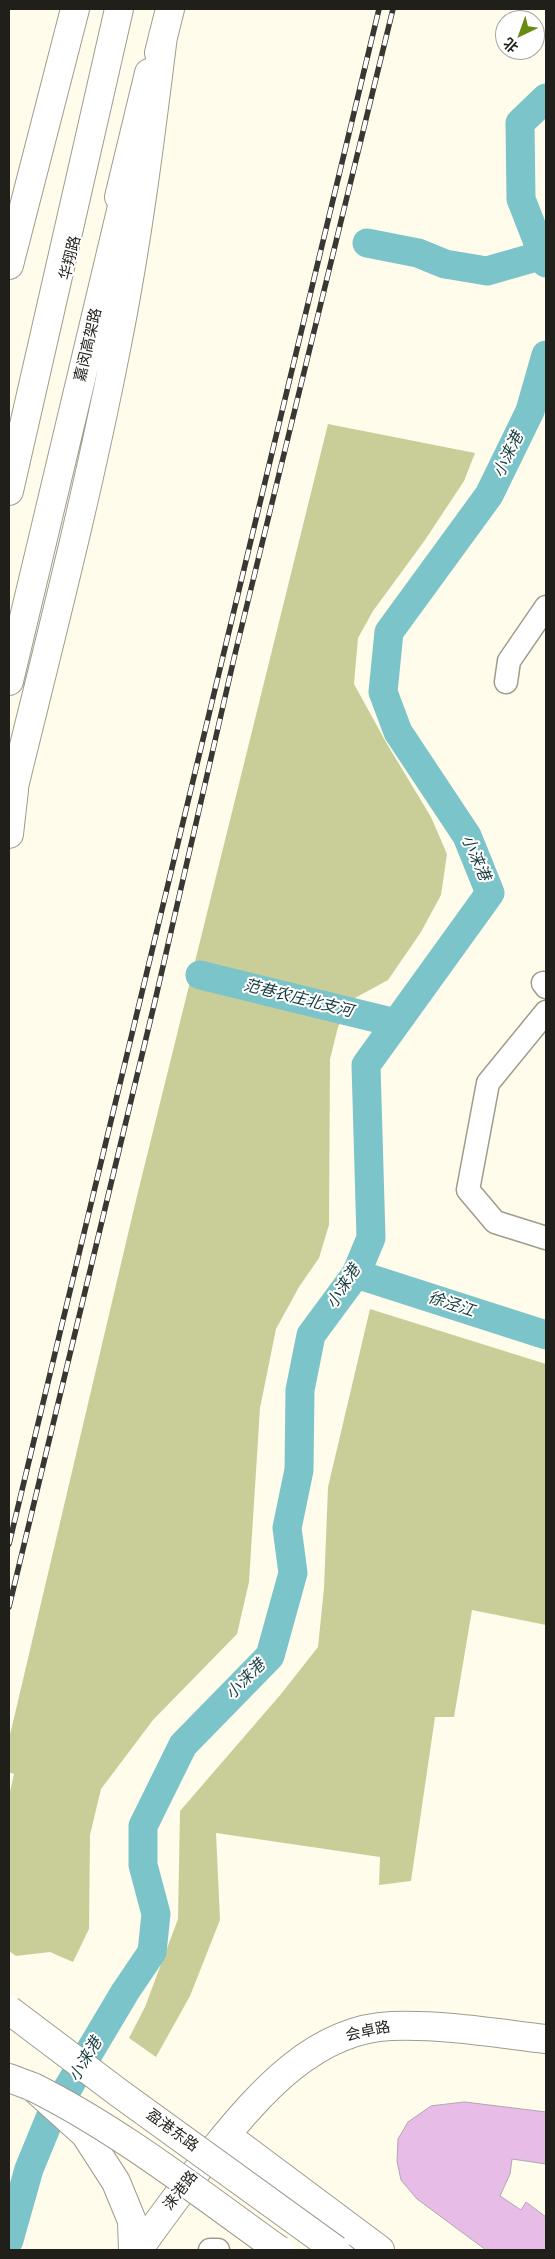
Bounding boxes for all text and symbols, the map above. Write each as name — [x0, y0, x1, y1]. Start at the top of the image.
north arrow — [495, 10, 545, 60]
text: 北 — [500, 35, 521, 56]
street label: 华翔路 — [57, 234, 85, 282]
street label: 嘉闵高架路 — [72, 306, 106, 384]
water label: 小涞港 — [490, 429, 528, 481]
water label: 小涞港 — [456, 832, 494, 884]
water label: 范巷农庄北支河 — [241, 976, 355, 1022]
water label: 小涞港 — [323, 1262, 365, 1312]
water label: 徐泾江 — [425, 1288, 477, 1322]
water label: 小涞港 — [222, 1656, 270, 1704]
street label: 会卓路 — [344, 2019, 392, 2045]
water label: 小涞港 — [65, 2034, 107, 2086]
street label: 盈港东路 — [142, 2106, 202, 2156]
street label: 涞港路 — [160, 2168, 202, 2214]

